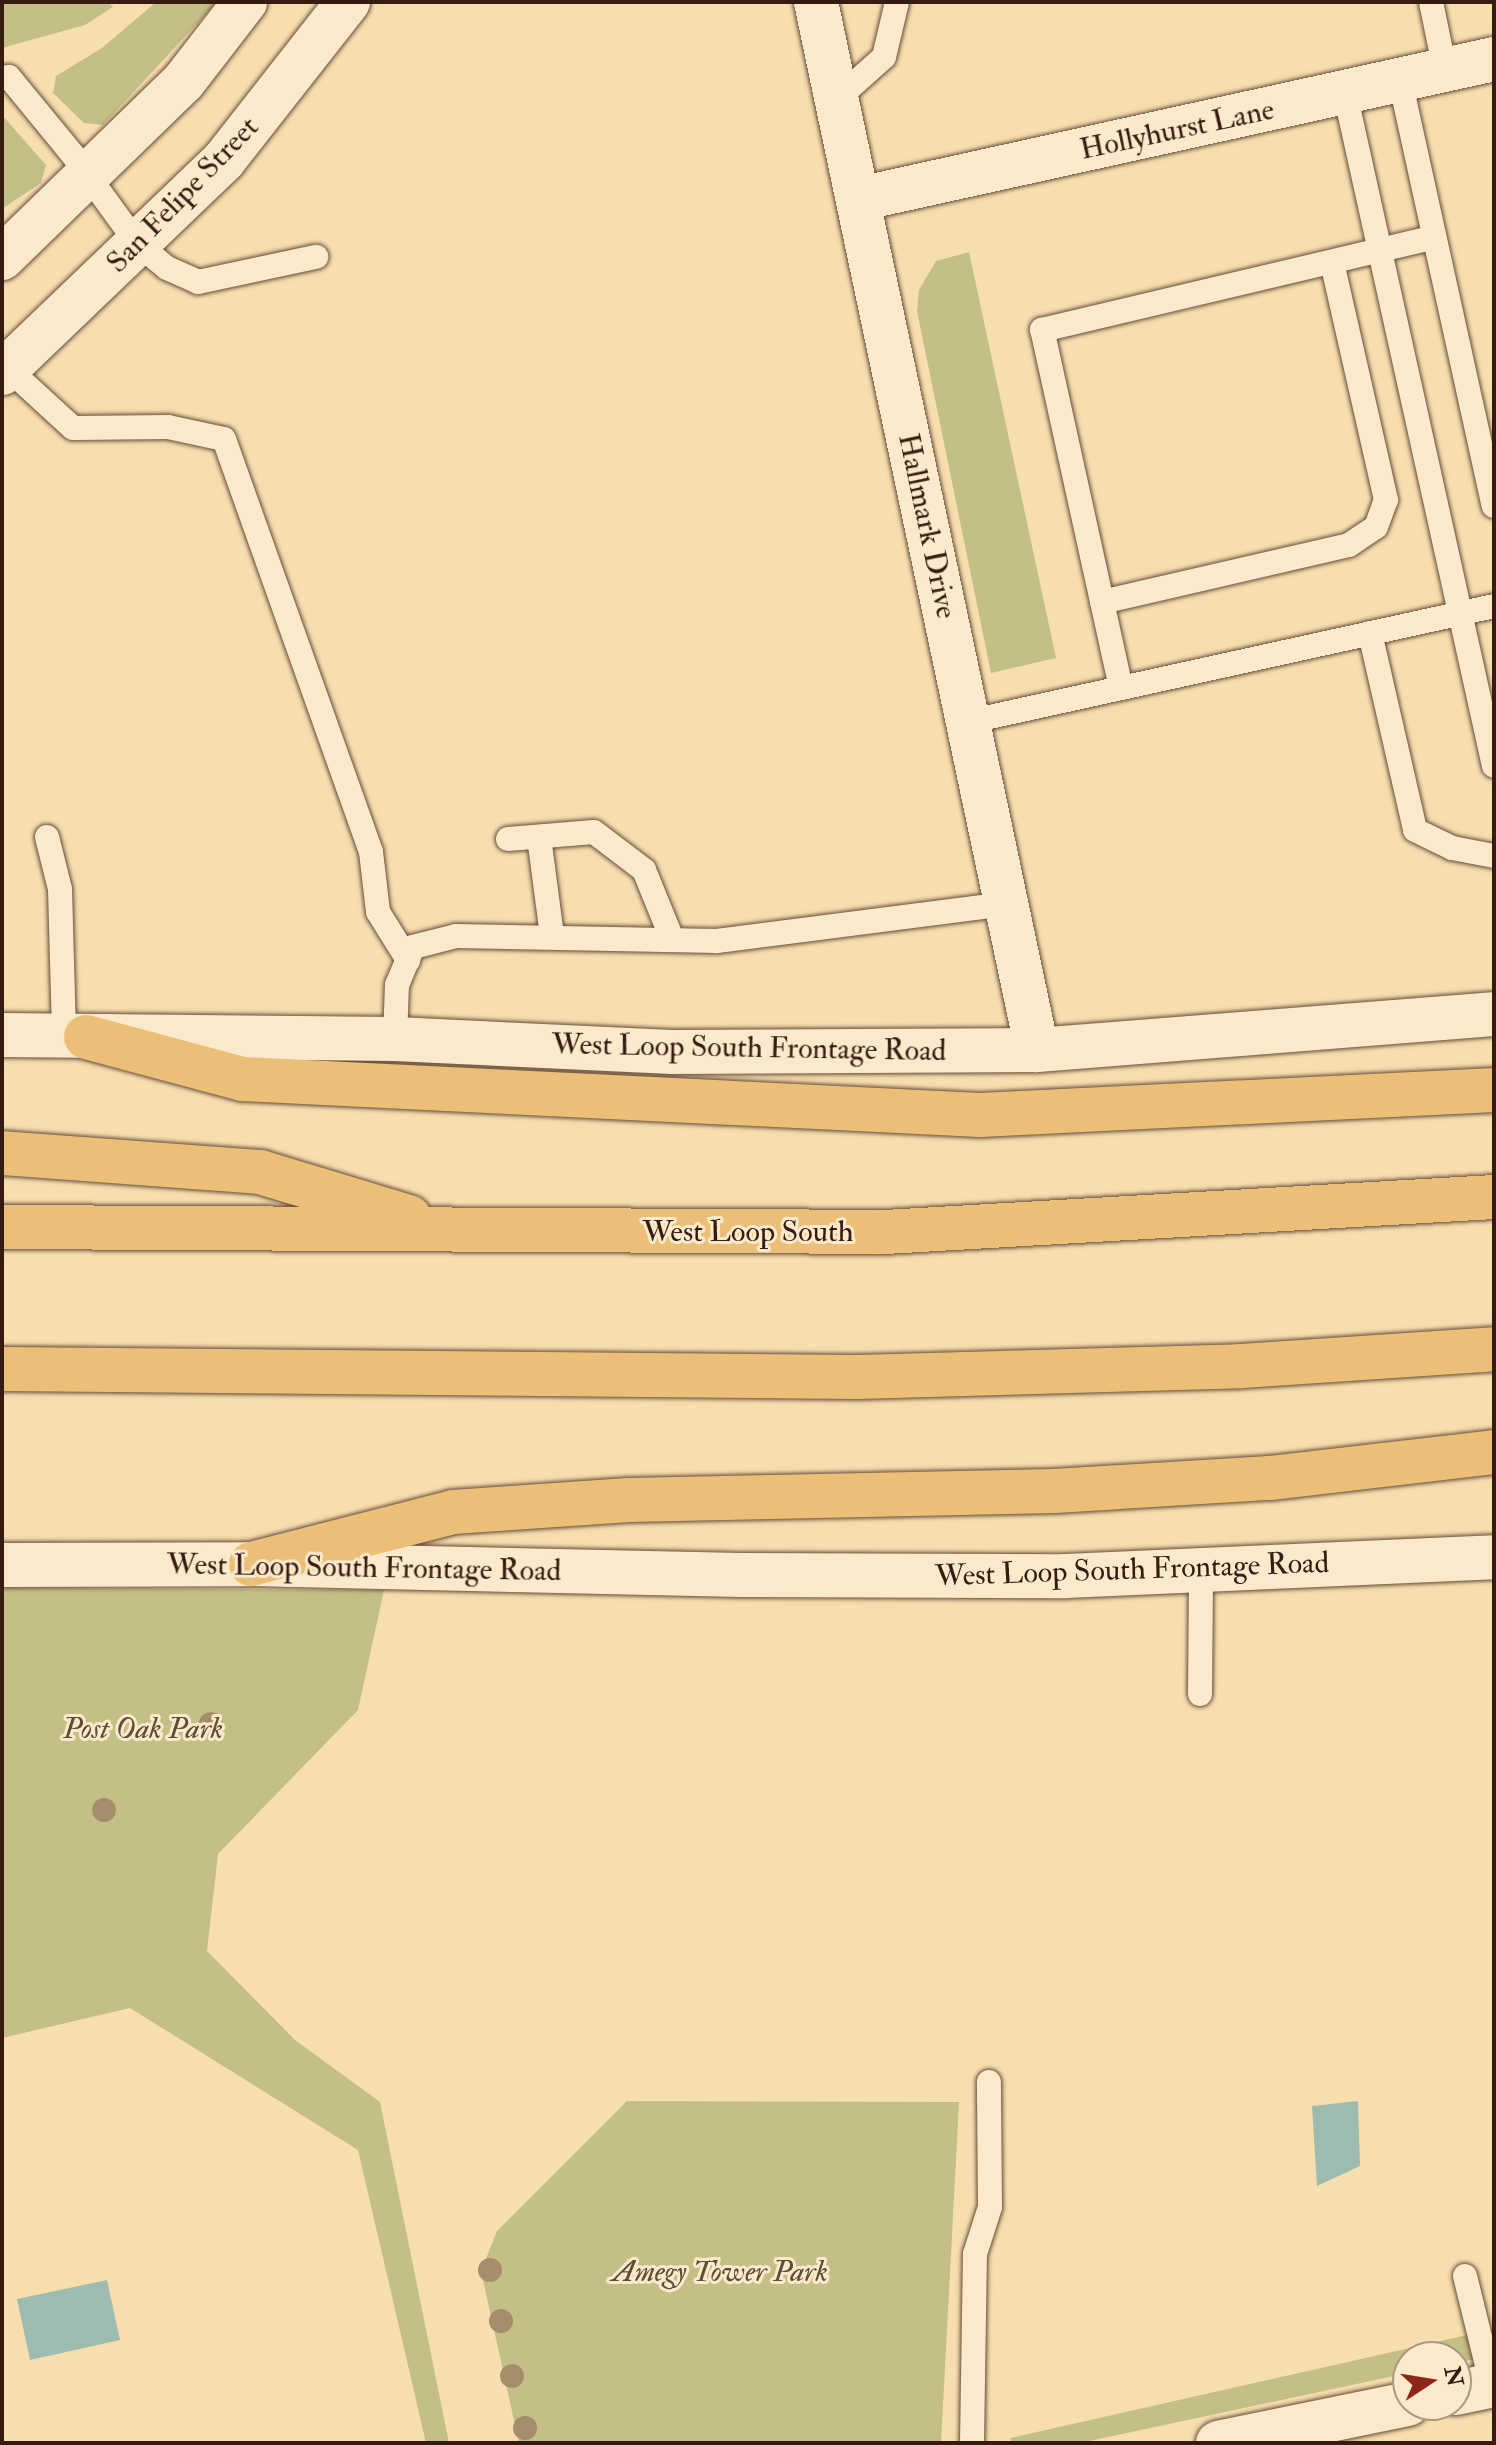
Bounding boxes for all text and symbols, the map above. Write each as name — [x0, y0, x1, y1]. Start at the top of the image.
street label: Hollyhurst Lane — [1077, 92, 1277, 168]
street label: San Felipe Street — [99, 109, 267, 281]
street label: Hallmark Drive — [890, 430, 964, 622]
street label: West Loop South Frontage Road — [551, 1027, 947, 1069]
street label: West Loop South — [643, 1214, 853, 1250]
street label: West Loop South Frontage Road — [934, 1545, 1330, 1595]
street label: West Loop South Frontage Road — [166, 1547, 562, 1589]
park label: Post Oak Park — [63, 1711, 223, 1747]
park label: Amegy Tower Park — [612, 2254, 828, 2290]
north arrow — [1392, 2341, 1472, 2421]
text: N — [1438, 2364, 1469, 2389]

